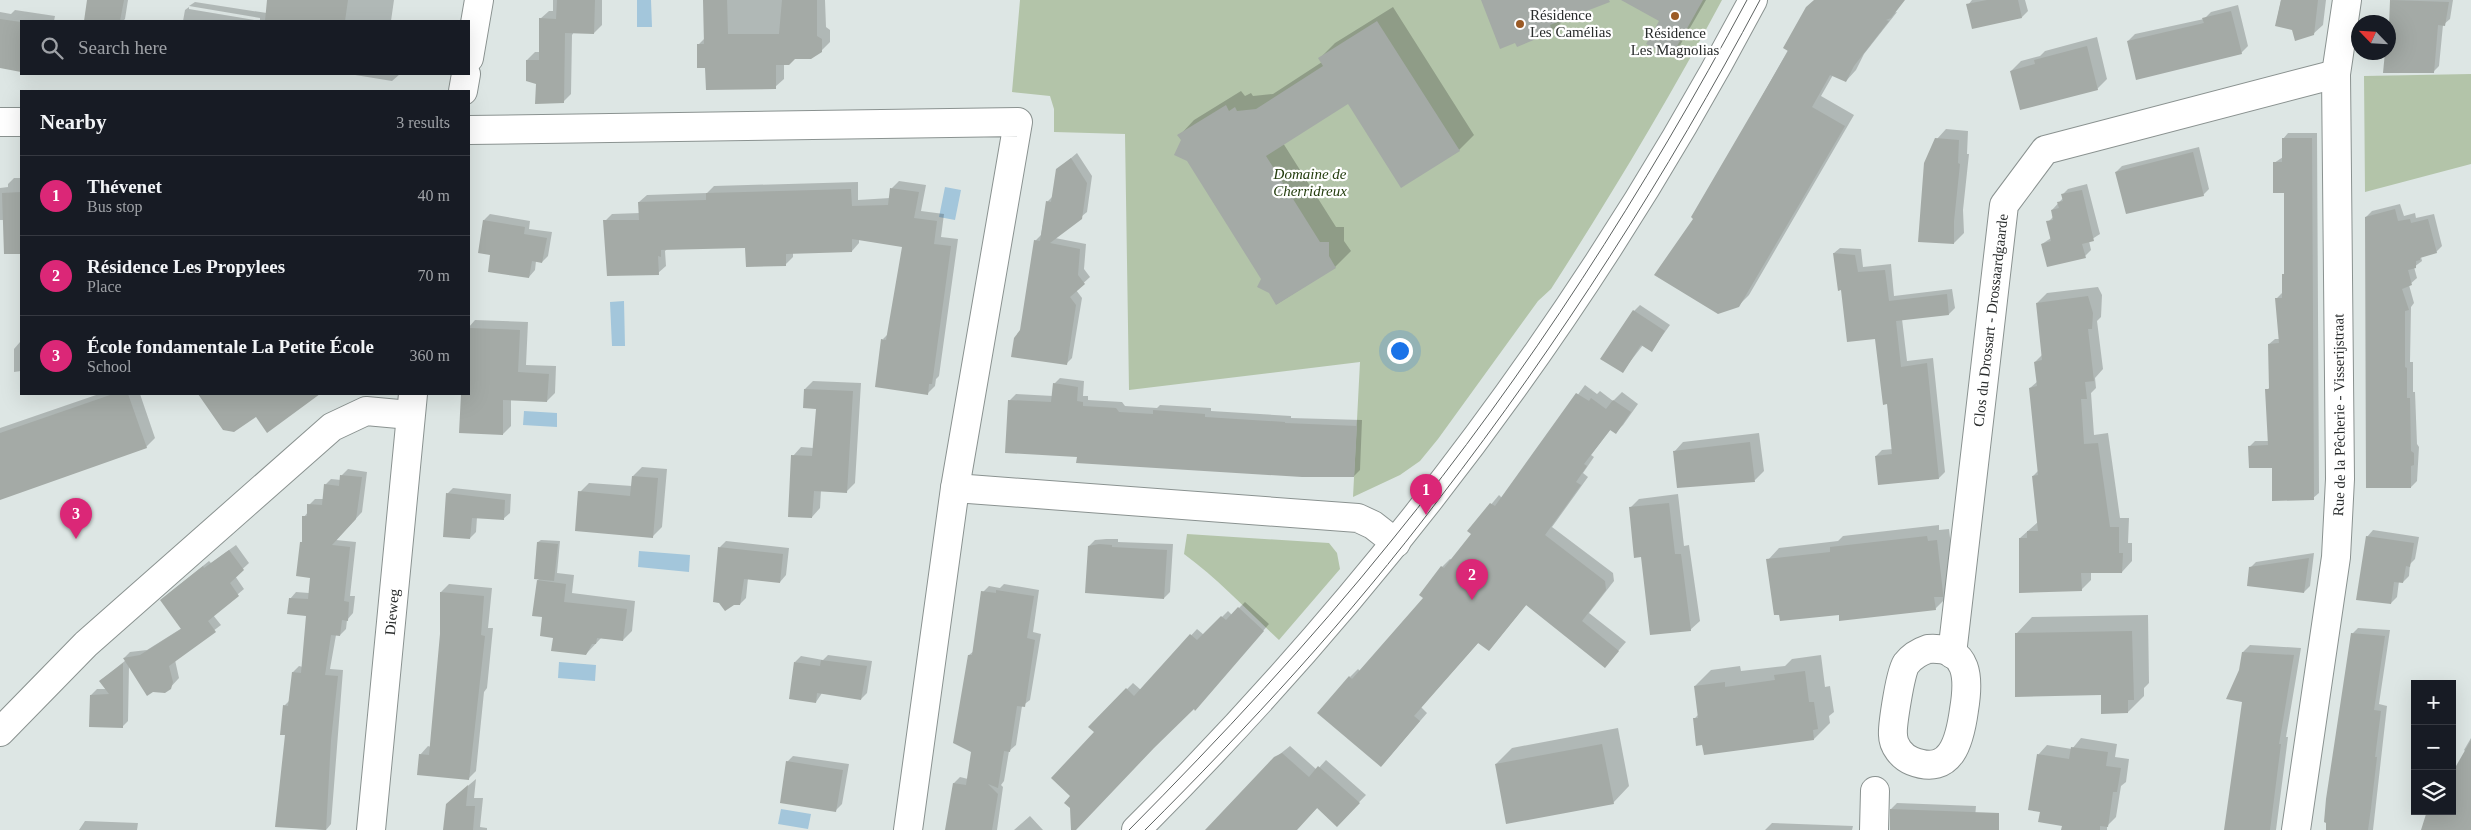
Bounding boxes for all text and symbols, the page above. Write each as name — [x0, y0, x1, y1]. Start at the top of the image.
place label: Résidence Les Camélias — [1530, 7, 1611, 40]
marker: Résidence Les Magnolias — [1669, 10, 1681, 22]
north arrow — [2351, 15, 2396, 60]
marker: Résidence Les Camélias — [1514, 18, 1526, 30]
search box — [20, 20, 470, 75]
place label: Résidence Les Magnolias — [1631, 25, 1720, 58]
icon: search — [38, 34, 66, 62]
text: Search here — [78, 37, 167, 58]
text: Nearby — [40, 110, 107, 134]
text: 3 results — [396, 114, 450, 131]
park label: Domaine de Cherridreux — [1273, 166, 1347, 199]
text: Thévenet — [87, 176, 162, 197]
text: 1 — [52, 187, 60, 204]
text: 40 m — [418, 187, 450, 204]
text: Bus stop — [87, 198, 143, 215]
street label: Clos du Drossart - Drossaardgaarde — [1970, 213, 2011, 428]
text: Résidence Les Propylees — [87, 256, 285, 277]
text: 2 — [52, 267, 60, 284]
text: 70 m — [418, 267, 450, 284]
text: Place — [87, 278, 122, 295]
street label: Rue de la Pêcherie - Visserijstraat — [2330, 313, 2348, 517]
text: École fondamentale La Petite École — [87, 336, 374, 357]
your location — [1387, 338, 1413, 364]
text: 3 — [52, 347, 60, 364]
text: 360 m — [410, 347, 450, 364]
text: School — [87, 358, 131, 375]
pin: 1 — [1410, 474, 1442, 515]
pin: 3 — [60, 498, 92, 539]
pin: 2 — [1456, 559, 1488, 600]
street label: Dieweg — [382, 588, 402, 636]
map controls — [2411, 680, 2456, 815]
button: + — [2411, 680, 2456, 725]
button: − — [2411, 725, 2456, 770]
button: layers — [2411, 770, 2456, 815]

